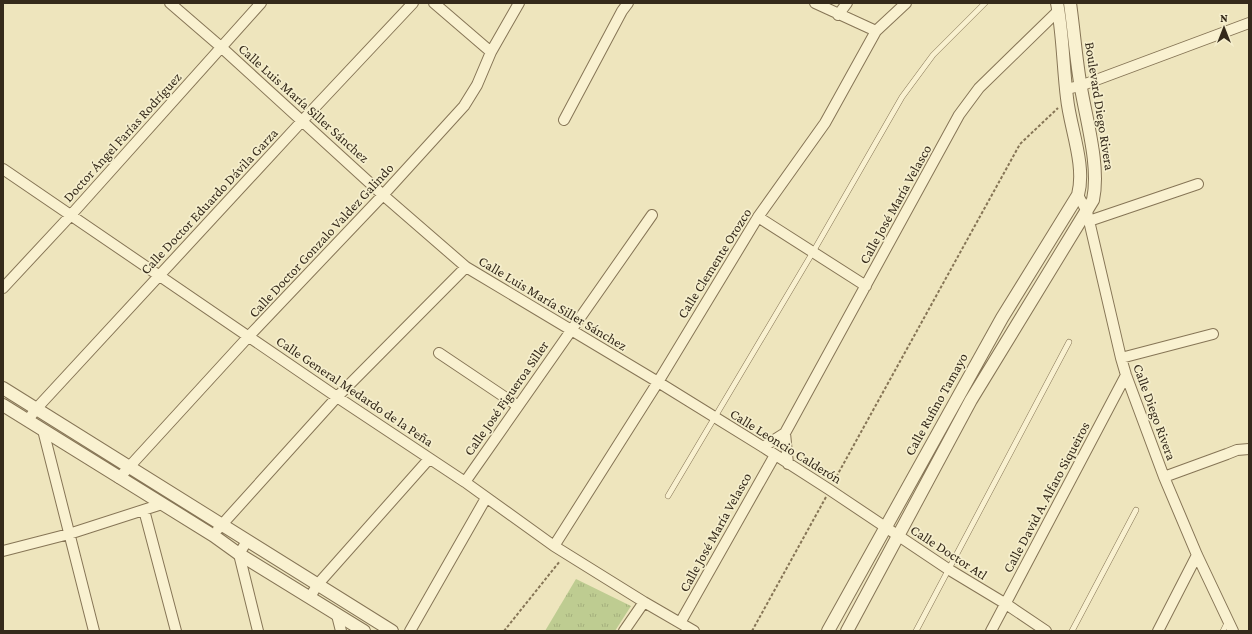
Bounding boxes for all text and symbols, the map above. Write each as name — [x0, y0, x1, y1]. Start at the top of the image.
north arrow — [1204, 8, 1244, 48]
text: N — [1220, 12, 1228, 24]
street label: Calle Luis María Siller Sánchez — [235, 40, 373, 166]
street label: Boulevard Diego Rivera — [1082, 41, 1118, 172]
street label: Doctor Ángel Farías Rodríguez — [60, 69, 185, 205]
street label: Calle Doctor Eduardo Dávila Garza — [137, 124, 281, 277]
street label: Calle José María Velasco — [856, 142, 934, 266]
street label: Calle Doctor Gonzalo Valdez Galindo — [245, 160, 397, 320]
street label: Calle Clemente Orozco — [674, 205, 754, 321]
street label: Calle Luis María Siller Sánchez — [476, 252, 630, 354]
street label: Calle General Medardo de la Peña — [273, 332, 437, 450]
street label: Calle José Figueroa Siller — [460, 338, 552, 458]
street label: Calle Rufino Tamayo — [901, 350, 971, 458]
street label: Calle Diego Rivera — [1130, 362, 1180, 463]
street label: Calle Leoncio Calderón — [727, 405, 845, 487]
street label: Calle David A. Alfaro Siqueiros — [999, 419, 1093, 575]
street label: Calle José María Velasco — [676, 470, 754, 594]
street label: Calle Doctor Atl — [908, 521, 991, 583]

